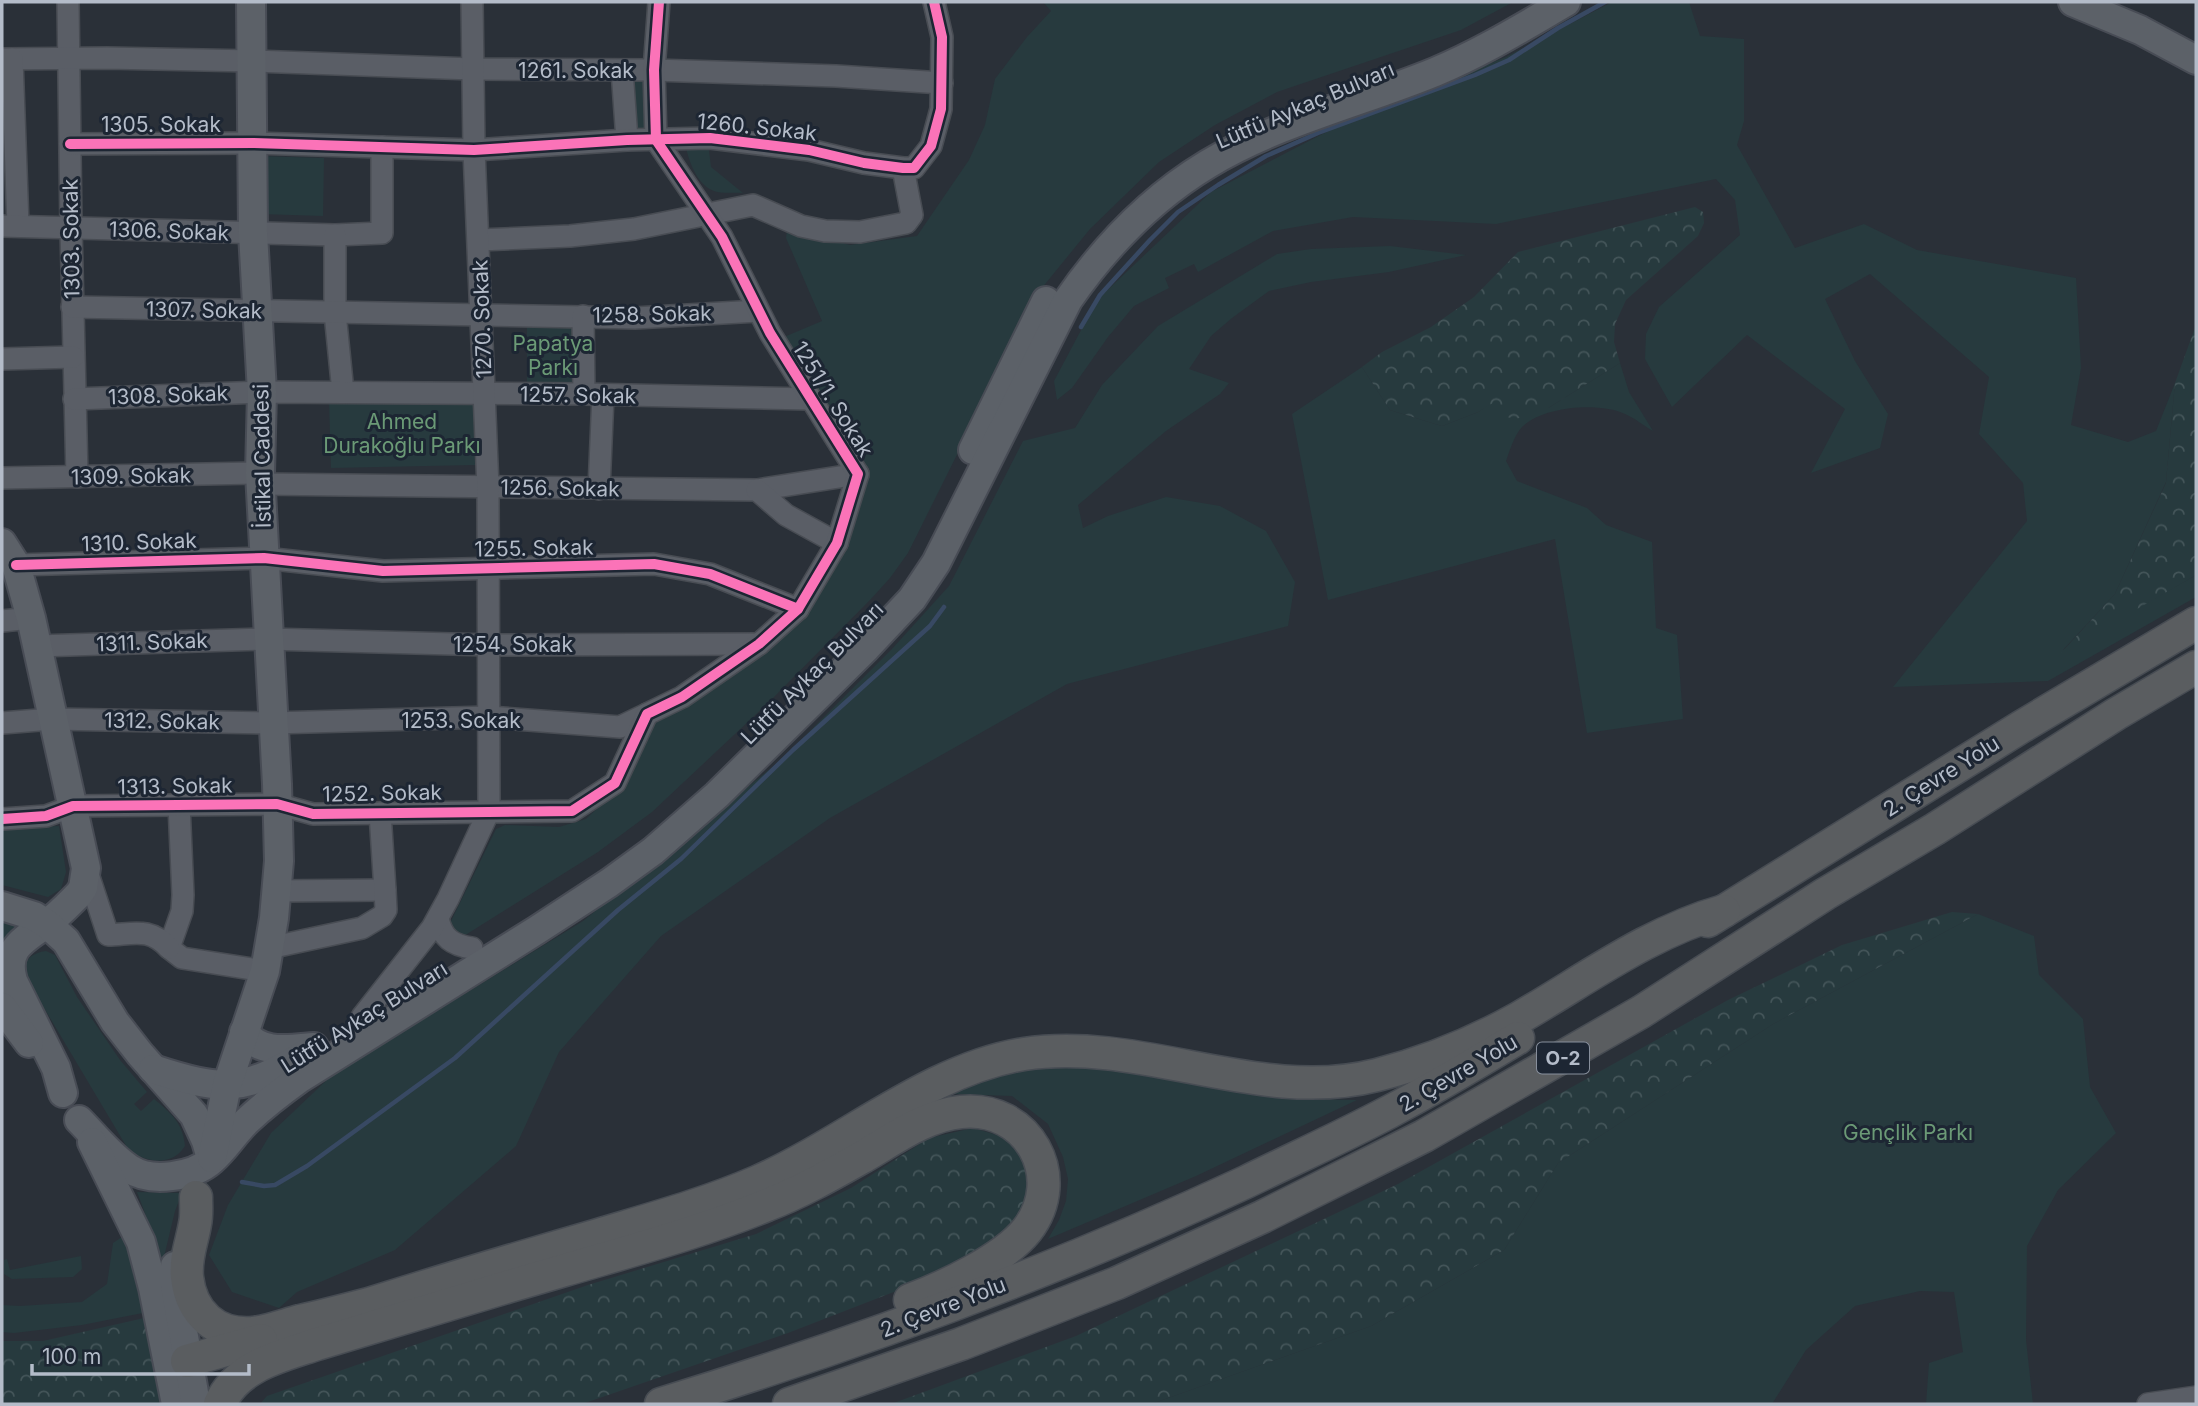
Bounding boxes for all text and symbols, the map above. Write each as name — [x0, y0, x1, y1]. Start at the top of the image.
street label: Lütfü Aykaç Bulvarı — [1212, 56, 1398, 154]
street label: 1261. Sokak — [518, 58, 634, 83]
street label: 1260. Sokak — [696, 108, 818, 146]
street label: 1305. Sokak — [101, 112, 221, 137]
street label: 1303. Sokak — [57, 178, 85, 299]
street label: 1306. Sokak — [109, 216, 230, 246]
street label: 1270. Sokak — [467, 259, 497, 379]
street label: 1307. Sokak — [146, 296, 263, 324]
street label: 1258. Sokak — [592, 300, 712, 328]
park label: Papatya Parkı — [513, 331, 593, 380]
street label: 1251/1. Sokak — [788, 337, 879, 462]
street label: 1308. Sokak — [108, 380, 229, 410]
street label: 1257. Sokak — [520, 381, 637, 409]
street label: İstikal Caddesi — [247, 384, 276, 528]
park label: Ahmed Durakoğlu Parkı — [323, 409, 481, 458]
street label: 1309. Sokak — [71, 462, 192, 490]
street label: 1256. Sokak — [500, 474, 620, 502]
street label: 1310. Sokak — [81, 527, 198, 557]
street label: 1255. Sokak — [474, 534, 594, 562]
street label: Lütfü Aykaç Bulvarı — [736, 597, 888, 749]
street label: 1311. Sokak — [96, 628, 209, 656]
street label: 1254. Sokak — [453, 632, 573, 657]
street label: 1312. Sokak — [104, 707, 221, 735]
street label: 1253. Sokak — [401, 708, 521, 733]
street label: 2. Çevre Yolu — [1878, 730, 2004, 822]
street label: 1313. Sokak — [117, 772, 233, 800]
street label: 1252. Sokak — [322, 779, 443, 807]
street label: Lütfü Aykaç Bulvarı — [276, 956, 452, 1078]
street label: 2. Çevre Yolu — [1395, 1029, 1521, 1117]
road number: O-2 — [1537, 1042, 1589, 1074]
park label: Gençlik Parkı — [1843, 1120, 1973, 1145]
street label: 2. Çevre Yolu — [877, 1272, 1009, 1342]
scale bar — [32, 1332, 248, 1376]
text: 100 m — [42, 1344, 101, 1369]

